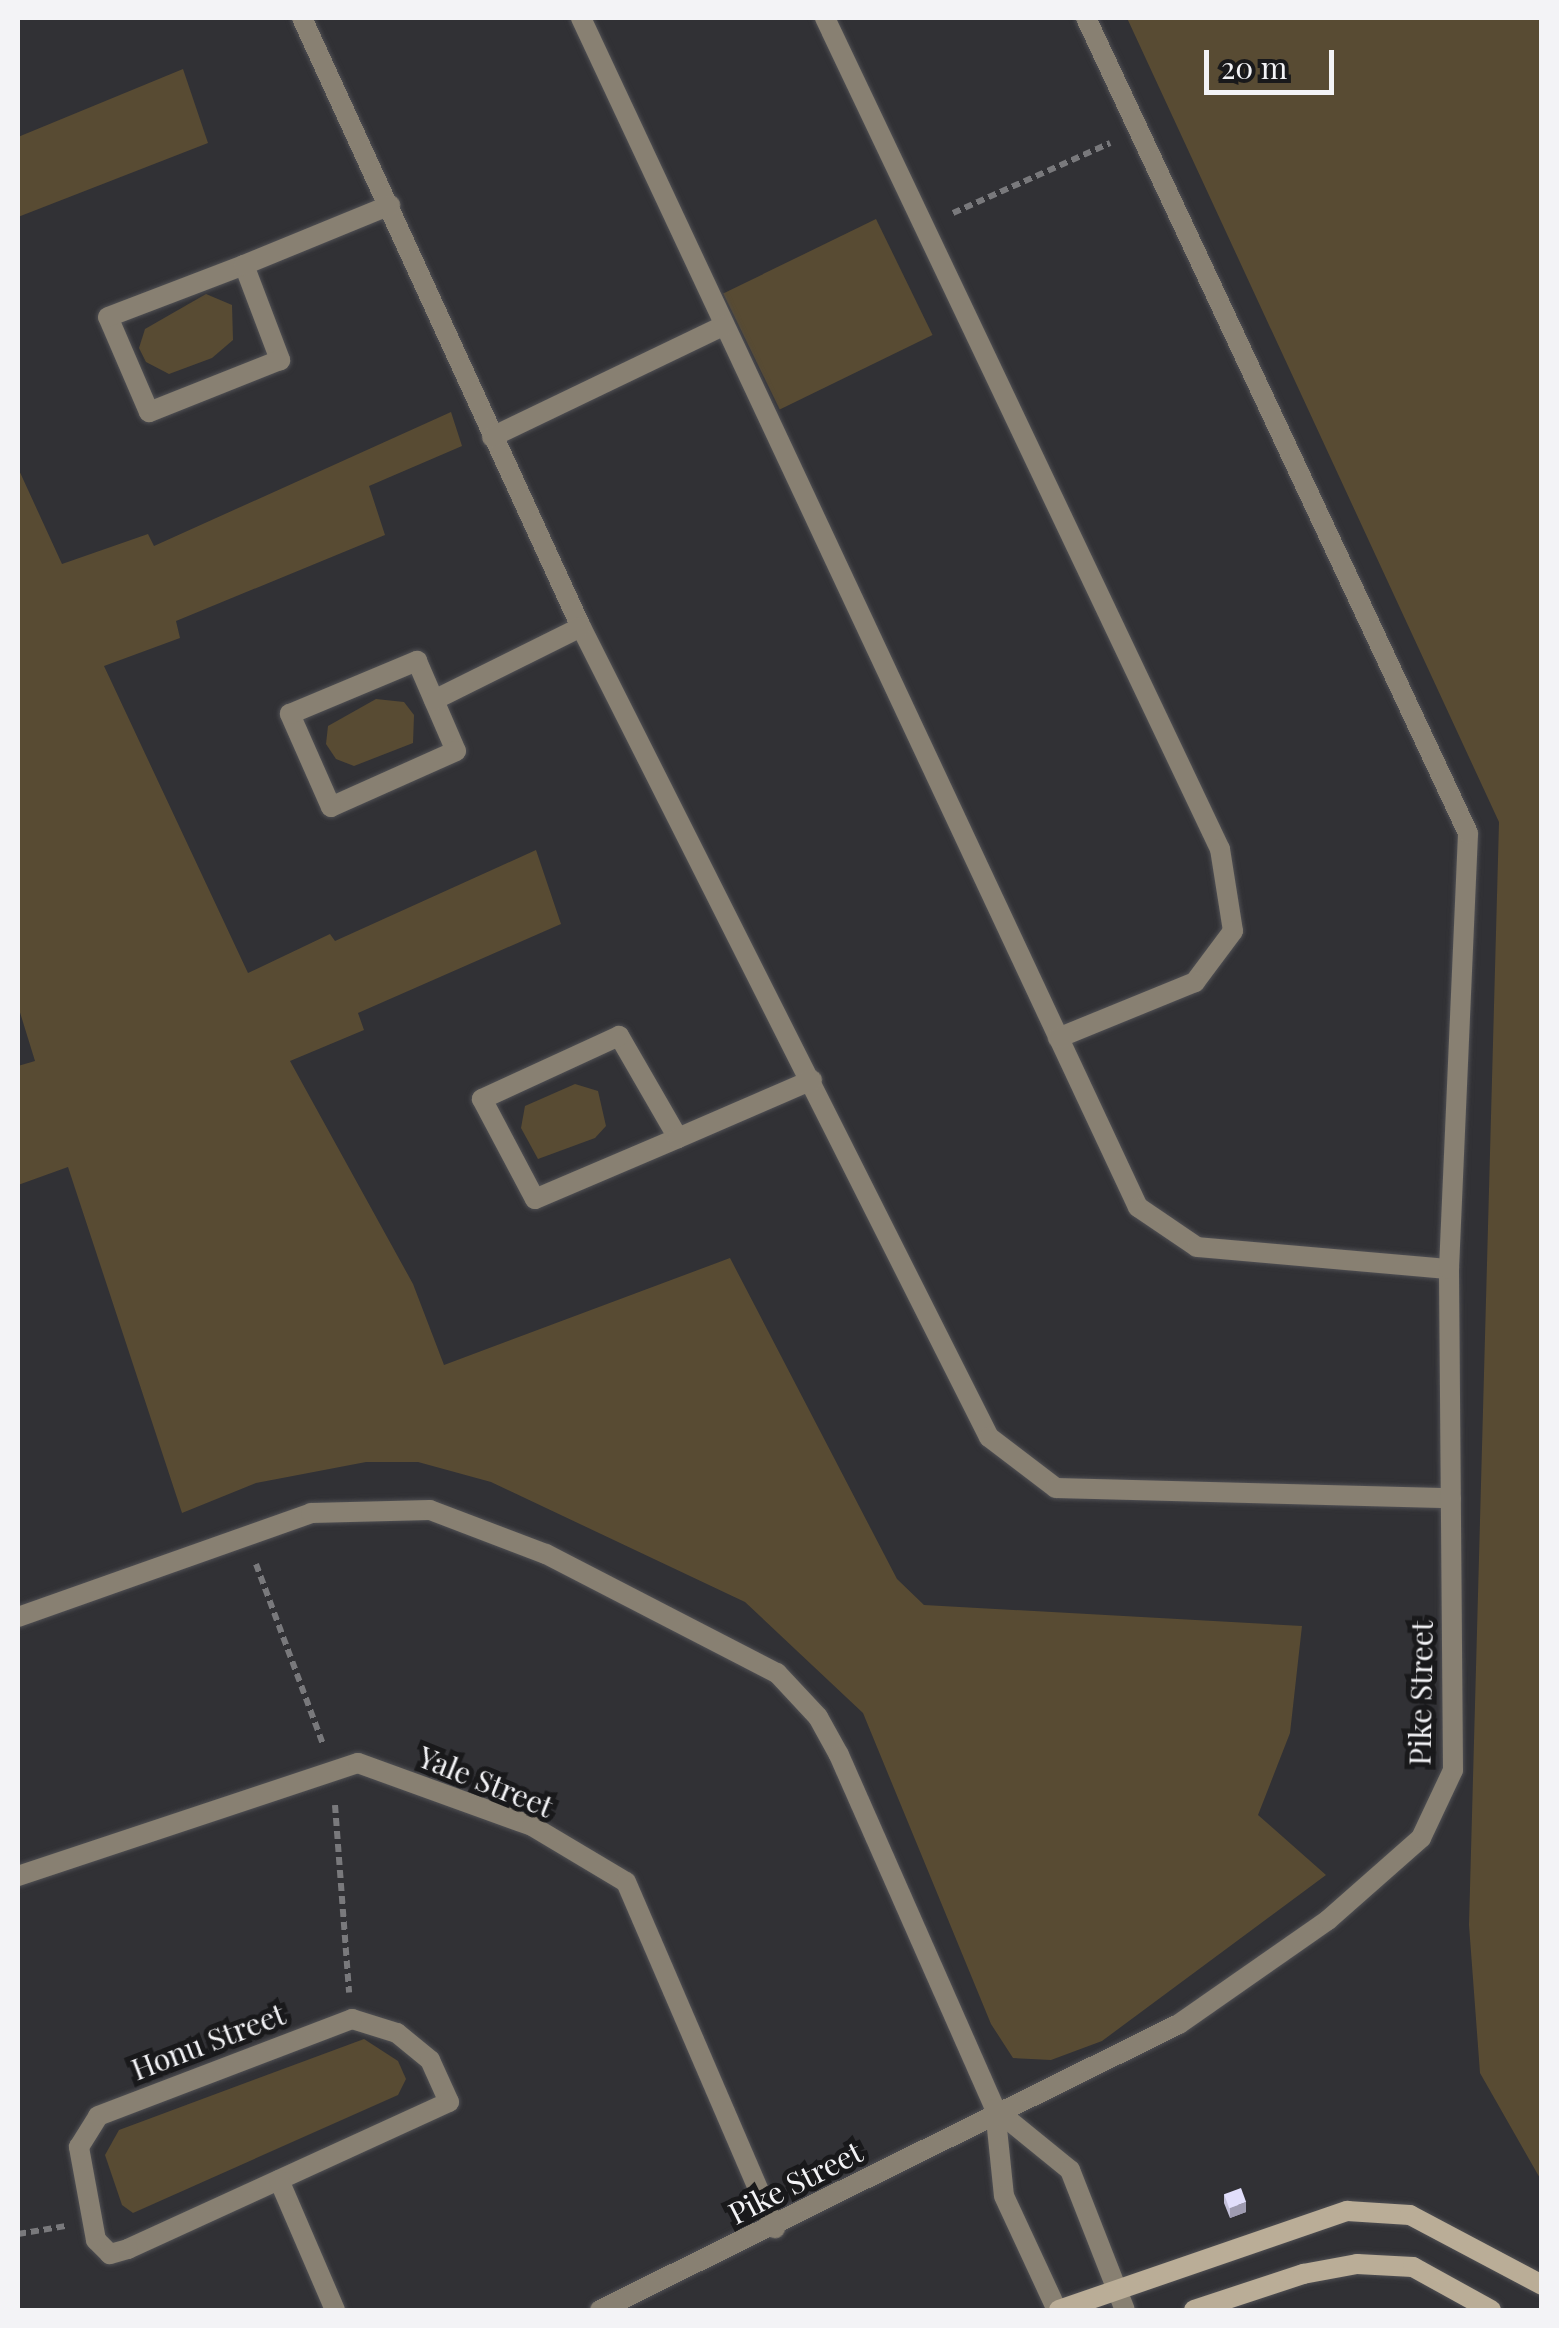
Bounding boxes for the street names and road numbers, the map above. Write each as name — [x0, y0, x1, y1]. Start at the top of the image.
street label: Pike Street — [1401, 1620, 1439, 1766]
street label: Yale Street — [413, 1738, 559, 1824]
street label: Honu Street — [126, 1995, 290, 2087]
street label: Pike Street — [722, 2133, 868, 2231]

